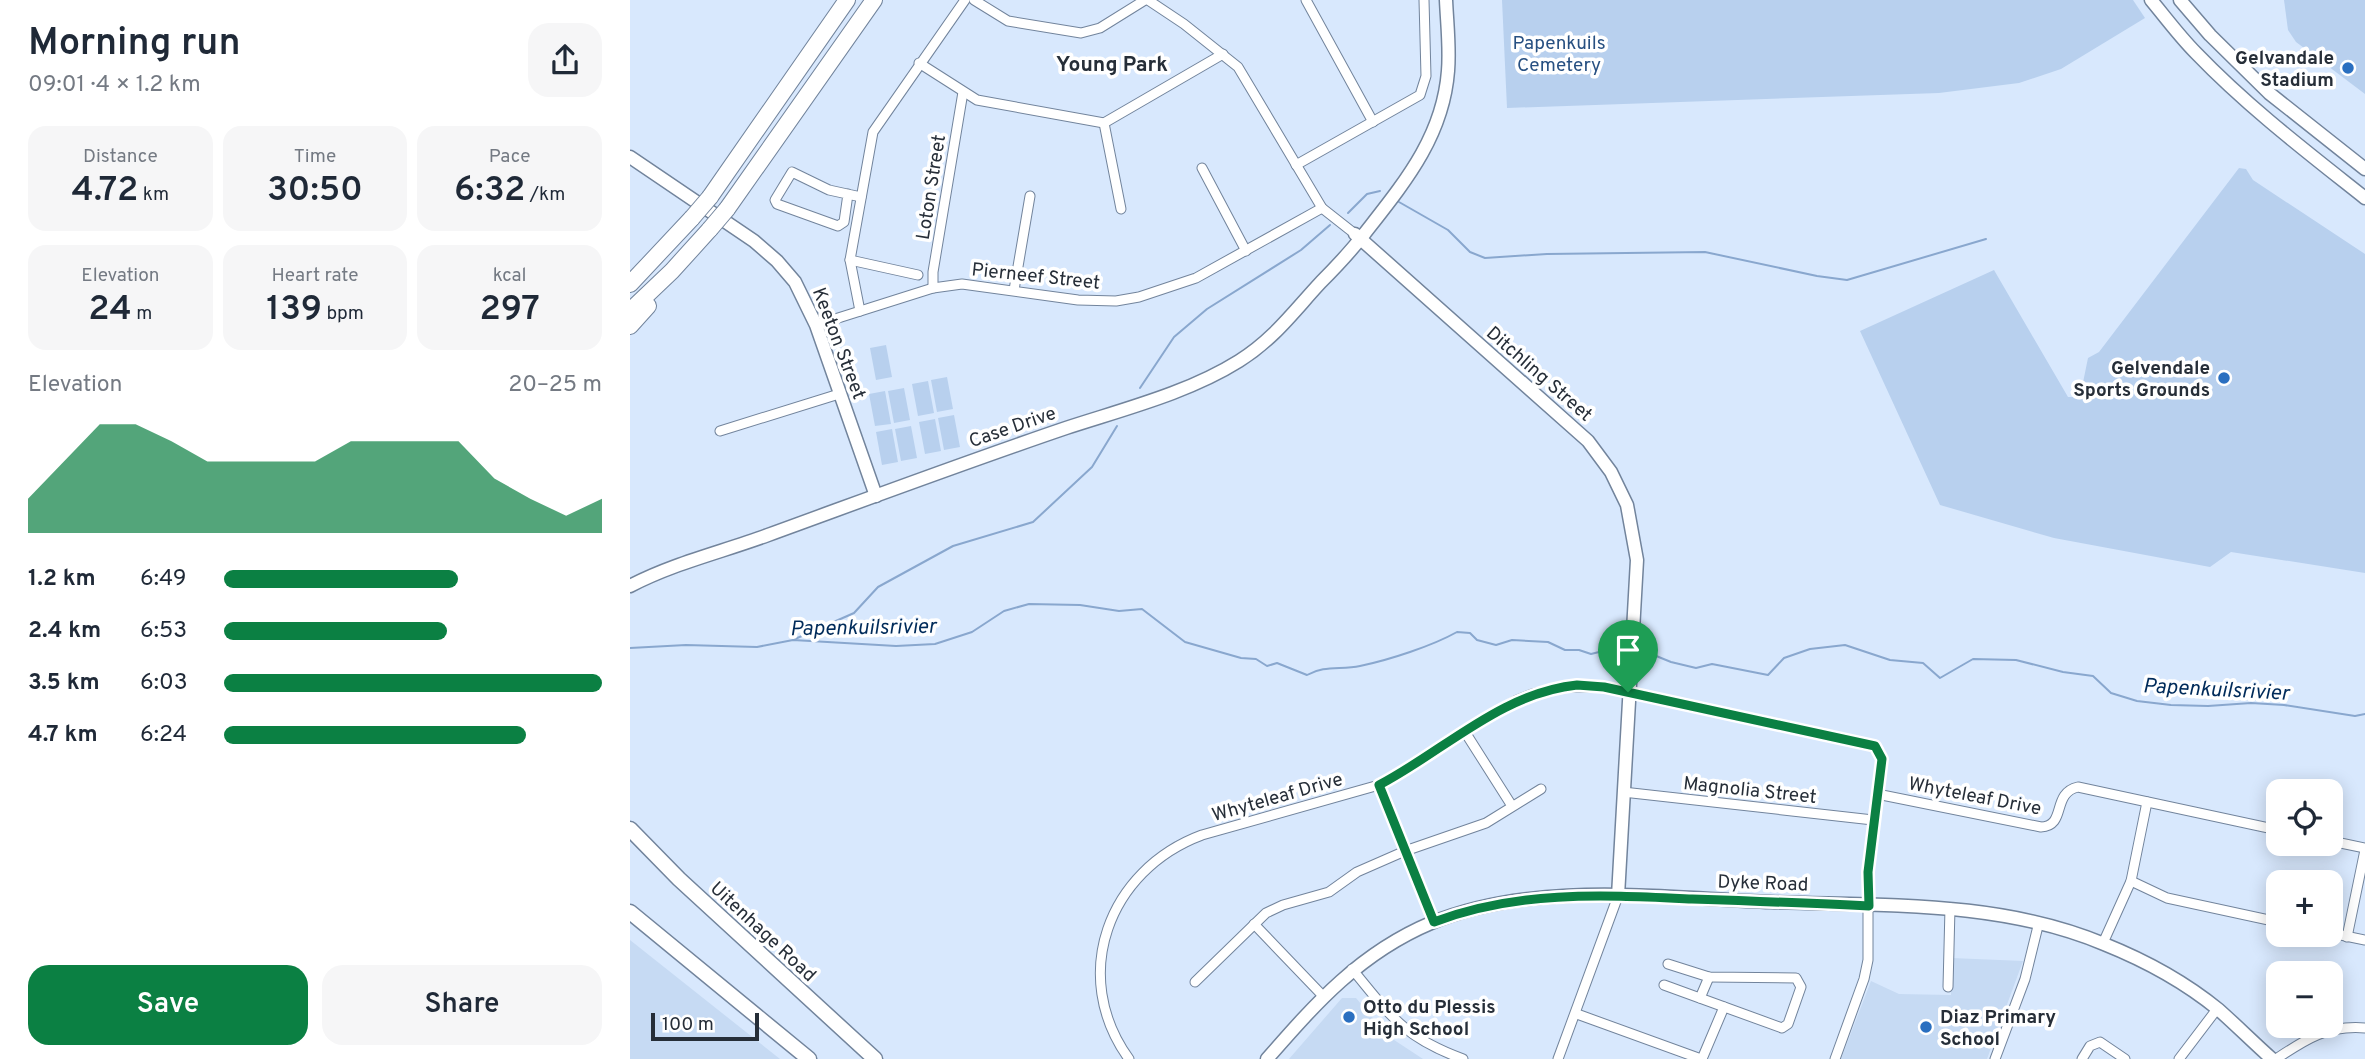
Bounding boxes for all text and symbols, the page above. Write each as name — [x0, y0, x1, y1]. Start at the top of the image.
text: Morning run — [28, 20, 241, 69]
button: share — [528, 23, 602, 97]
park label: Papenkuils Cemetery — [1512, 32, 1606, 78]
place label: Gelvandale Stadium — [2235, 47, 2334, 93]
district label: Young Park — [1056, 52, 1168, 79]
marker: Gelvandale Stadium — [2340, 60, 2356, 76]
text: 09:01 · 4 × 1.2 km — [28, 71, 201, 100]
street label: Loton Street — [912, 133, 952, 242]
text: Distance — [83, 145, 158, 169]
text: Time — [294, 145, 336, 169]
text: Pace — [489, 145, 531, 169]
text: 4.72 — [72, 169, 138, 213]
text: 30:50 — [267, 169, 363, 213]
text: 6:32 — [454, 169, 525, 213]
text: km — [138, 183, 169, 207]
text: /km — [525, 183, 565, 207]
street label: Pierneef Street — [970, 258, 1101, 296]
text: Elevation — [81, 264, 159, 288]
text: Heart rate — [272, 264, 358, 288]
text: kcal — [493, 264, 527, 288]
street label: Keeton Street — [806, 285, 870, 403]
text: 24 — [88, 288, 132, 332]
text: 139 — [266, 288, 322, 332]
text: 297 — [479, 288, 540, 332]
text: m — [132, 302, 152, 326]
text: bpm — [322, 302, 364, 326]
street label: Ditchling Street — [1481, 322, 1597, 427]
place label: Gelvendale Sports Grounds — [2073, 357, 2210, 403]
marker: Gelvendale Sports Grounds — [2216, 370, 2232, 386]
text: Elevation — [28, 371, 123, 400]
text: 20–25 m — [508, 371, 602, 400]
street label: Case Drive — [966, 402, 1059, 454]
text: 1.2 km — [28, 565, 96, 594]
text: 6:49 — [140, 565, 187, 594]
water label: Papenkuilsrivier — [790, 614, 938, 643]
text: 2.4 km — [28, 617, 101, 646]
text: 6:53 — [140, 617, 187, 646]
pin — [1598, 620, 1658, 692]
icon: arrive — [1609, 631, 1647, 669]
text: 3.5 km — [28, 669, 100, 698]
text: 6:03 — [140, 669, 188, 698]
water label: Papenkuilsrivier — [2142, 673, 2292, 708]
text: 4.7 km — [28, 721, 98, 750]
text: 6:24 — [140, 721, 187, 750]
street label: Whyteleaf Drive — [1209, 768, 1346, 828]
street label: Magnolia Street — [1682, 772, 1818, 810]
street label: Whyteleaf Drive — [1906, 772, 2043, 822]
map controls — [2266, 779, 2343, 1038]
button: locate — [2266, 779, 2343, 856]
street label: Dyke Road — [1717, 870, 1809, 898]
button: + — [2266, 870, 2343, 947]
street label: Uitenhage Road — [705, 877, 821, 988]
button: − — [2266, 961, 2343, 1038]
button: Save — [28, 965, 308, 1045]
button: Share — [322, 965, 602, 1045]
place label: Otto du Plessis High School — [1363, 996, 1496, 1042]
place label: Diaz Primary School — [1940, 1006, 2056, 1052]
marker: Otto du Plessis High School — [1341, 1009, 1357, 1025]
scale bar — [651, 1010, 760, 1042]
text: 100 m — [662, 1013, 714, 1037]
marker: Diaz Primary School — [1918, 1019, 1934, 1035]

